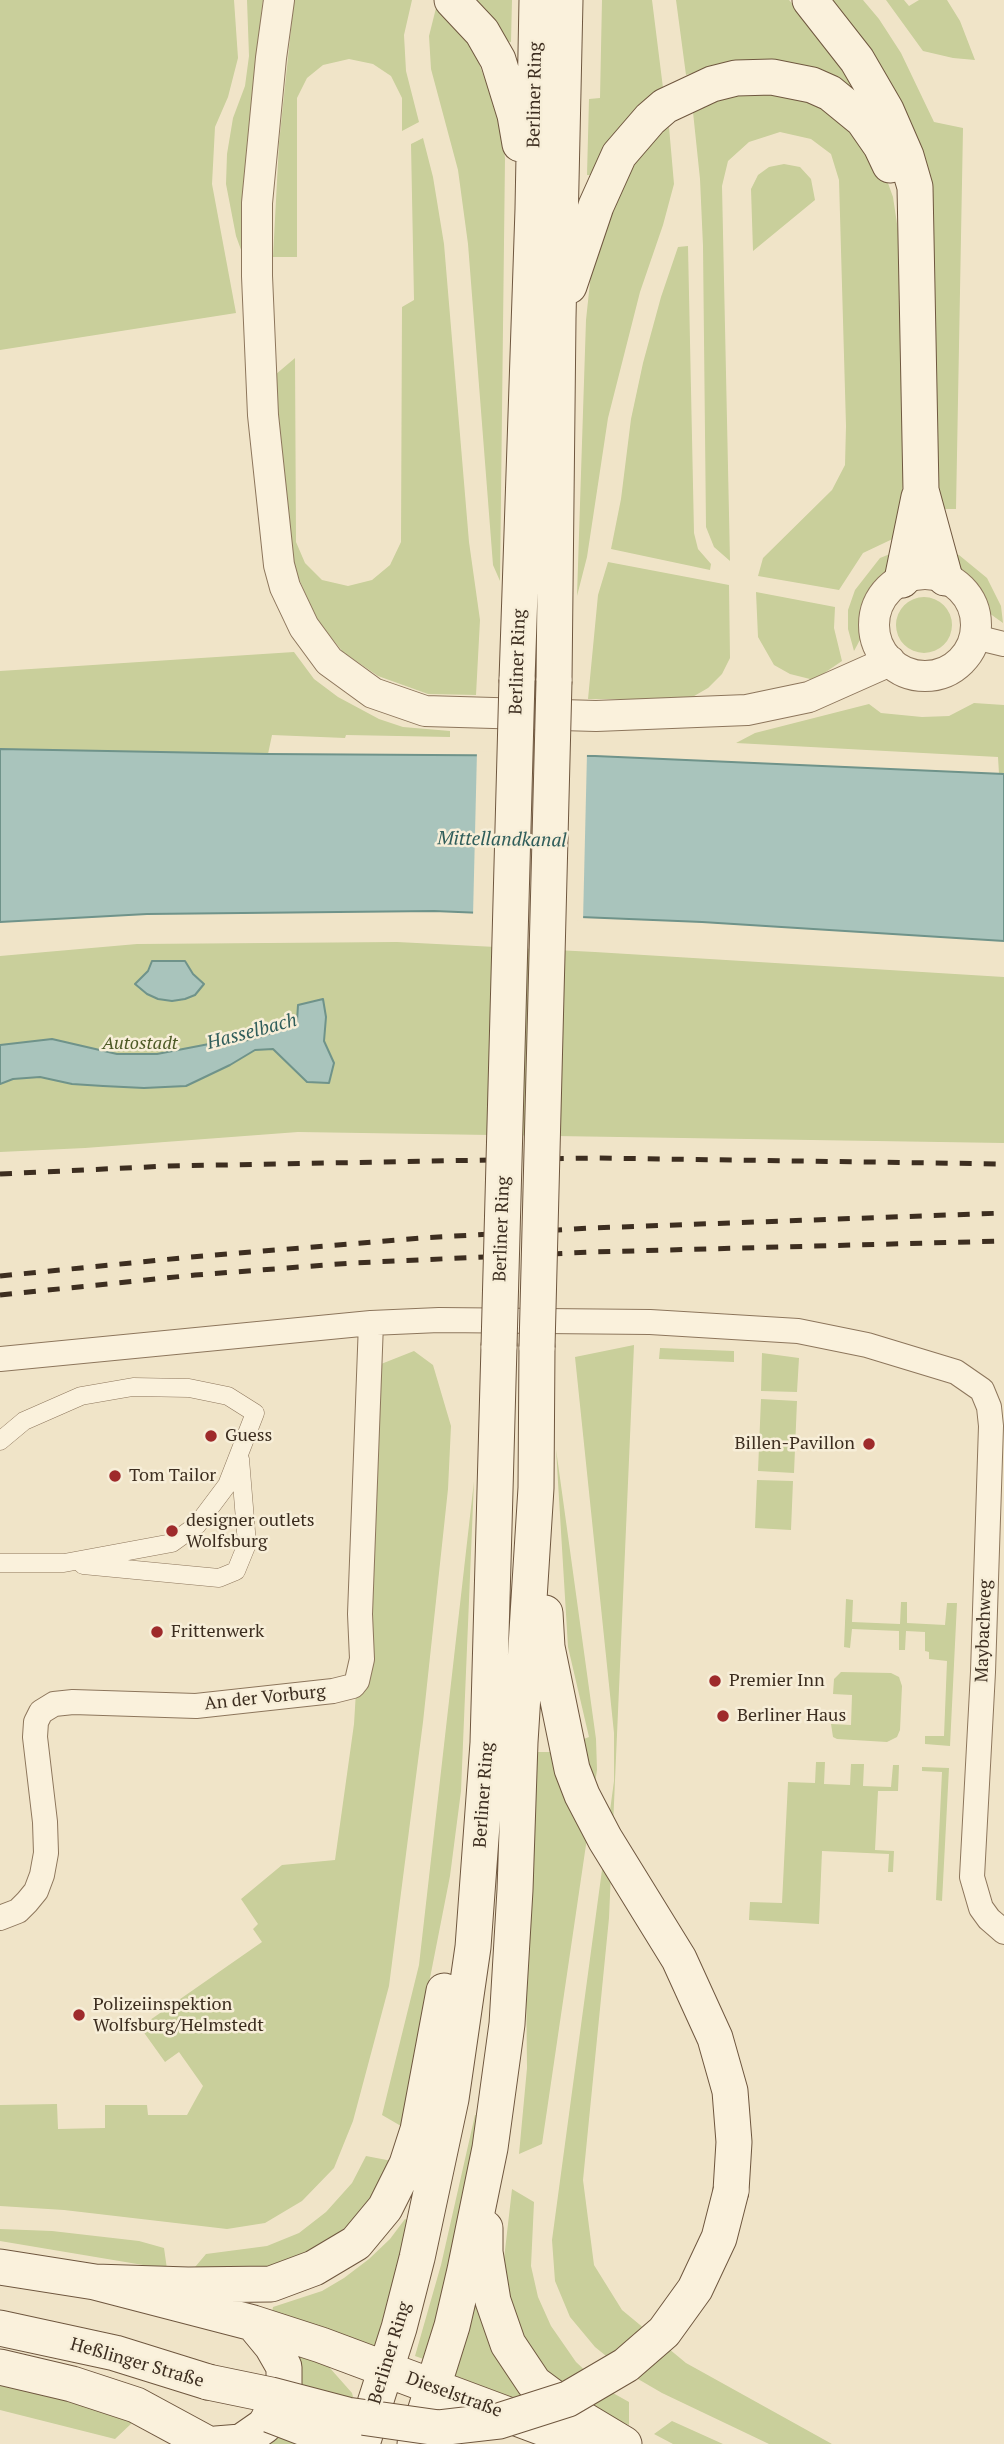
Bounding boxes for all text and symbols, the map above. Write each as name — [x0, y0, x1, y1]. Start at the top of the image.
street label: Berliner Ring — [523, 42, 547, 148]
street label: Berliner Ring — [505, 609, 531, 715]
water label: Mittellandkanal — [437, 827, 567, 853]
water label: Hasselbach — [205, 1009, 299, 1055]
park label: Autostadt — [102, 1033, 178, 1055]
street label: Berliner Ring — [489, 1176, 515, 1282]
place label: Guess — [225, 1425, 272, 1447]
marker: Guess — [203, 1428, 219, 1444]
place label: Billen-Pavillon — [734, 1433, 855, 1455]
marker: Billen-Pavillon — [861, 1436, 877, 1452]
place label: Tom Tailor — [129, 1465, 216, 1487]
marker: Tom Tailor — [107, 1468, 123, 1484]
place label: designer outlets Wolfsburg — [186, 1510, 315, 1552]
marker: designer outlets Wolfsburg — [164, 1523, 180, 1539]
street label: Maybachweg — [971, 1579, 997, 1683]
place label: Frittenwerk — [171, 1621, 264, 1643]
marker: Frittenwerk — [149, 1624, 165, 1640]
place label: Premier Inn — [729, 1670, 825, 1692]
marker: Premier Inn — [707, 1673, 723, 1689]
street label: An der Vorburg — [203, 1681, 327, 1715]
place label: Berliner Haus — [737, 1705, 846, 1727]
marker: Berliner Haus — [715, 1708, 731, 1724]
street label: Berliner Ring — [470, 1741, 498, 1849]
place label: Polizeiinspektion Wolfsburg/Helmstedt — [93, 1994, 264, 2036]
marker: Polizeiinspektion Wolfsburg/Helmstedt — [71, 2007, 87, 2023]
street label: Berliner Ring — [364, 2299, 416, 2407]
street label: Heßlinger Straße — [68, 2334, 206, 2392]
street label: Dieselstraße — [403, 2368, 505, 2422]

